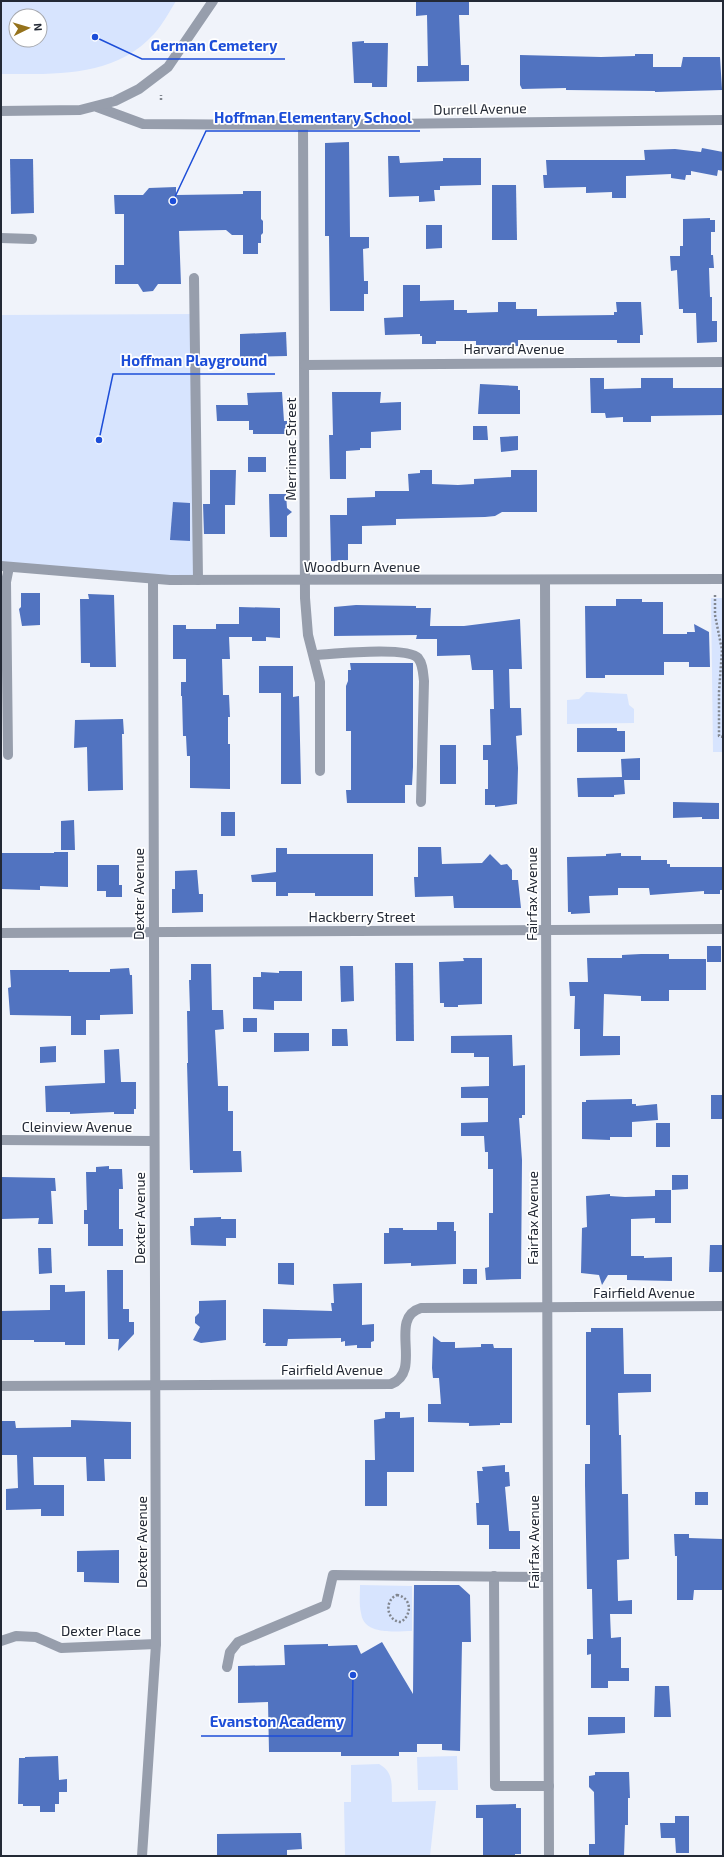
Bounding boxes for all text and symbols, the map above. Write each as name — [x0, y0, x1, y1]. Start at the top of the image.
north arrow — [8, 8, 48, 48]
text: N — [32, 23, 45, 32]
callout: German Cemetery — [142, 32, 285, 59]
text: German Cemetery — [150, 36, 278, 55]
street label: Durrell Avenue — [433, 99, 527, 118]
callout: Hoffman Elementary School — [206, 104, 420, 131]
text: Hoffman Elementary School — [214, 108, 412, 127]
street label: Harvard Avenue — [464, 340, 564, 357]
callout: Hoffman Playground — [113, 347, 275, 374]
text: Hoffman Playground — [121, 351, 267, 370]
street label: Merrimac Street — [282, 397, 299, 501]
street label: Woodburn Avenue — [304, 558, 420, 575]
street label: Fairfax Avenue — [523, 847, 540, 941]
street label: Dexter Avenue — [130, 848, 147, 940]
street label: Hackberry Street — [309, 908, 415, 925]
street label: Cleinview Avenue — [22, 1118, 132, 1135]
street label: Fairfax Avenue — [524, 1171, 541, 1265]
street label: Dexter Avenue — [131, 1172, 148, 1264]
street label: Fairfield Avenue — [593, 1284, 695, 1301]
street label: Fairfield Avenue — [281, 1361, 383, 1378]
street label: Fairfax Avenue — [525, 1495, 542, 1589]
street label: Dexter Avenue — [133, 1496, 150, 1588]
street label: Dexter Place — [61, 1622, 141, 1639]
callout: Evanston Academy — [201, 1709, 352, 1736]
text: Evanston Academy — [210, 1712, 345, 1731]

